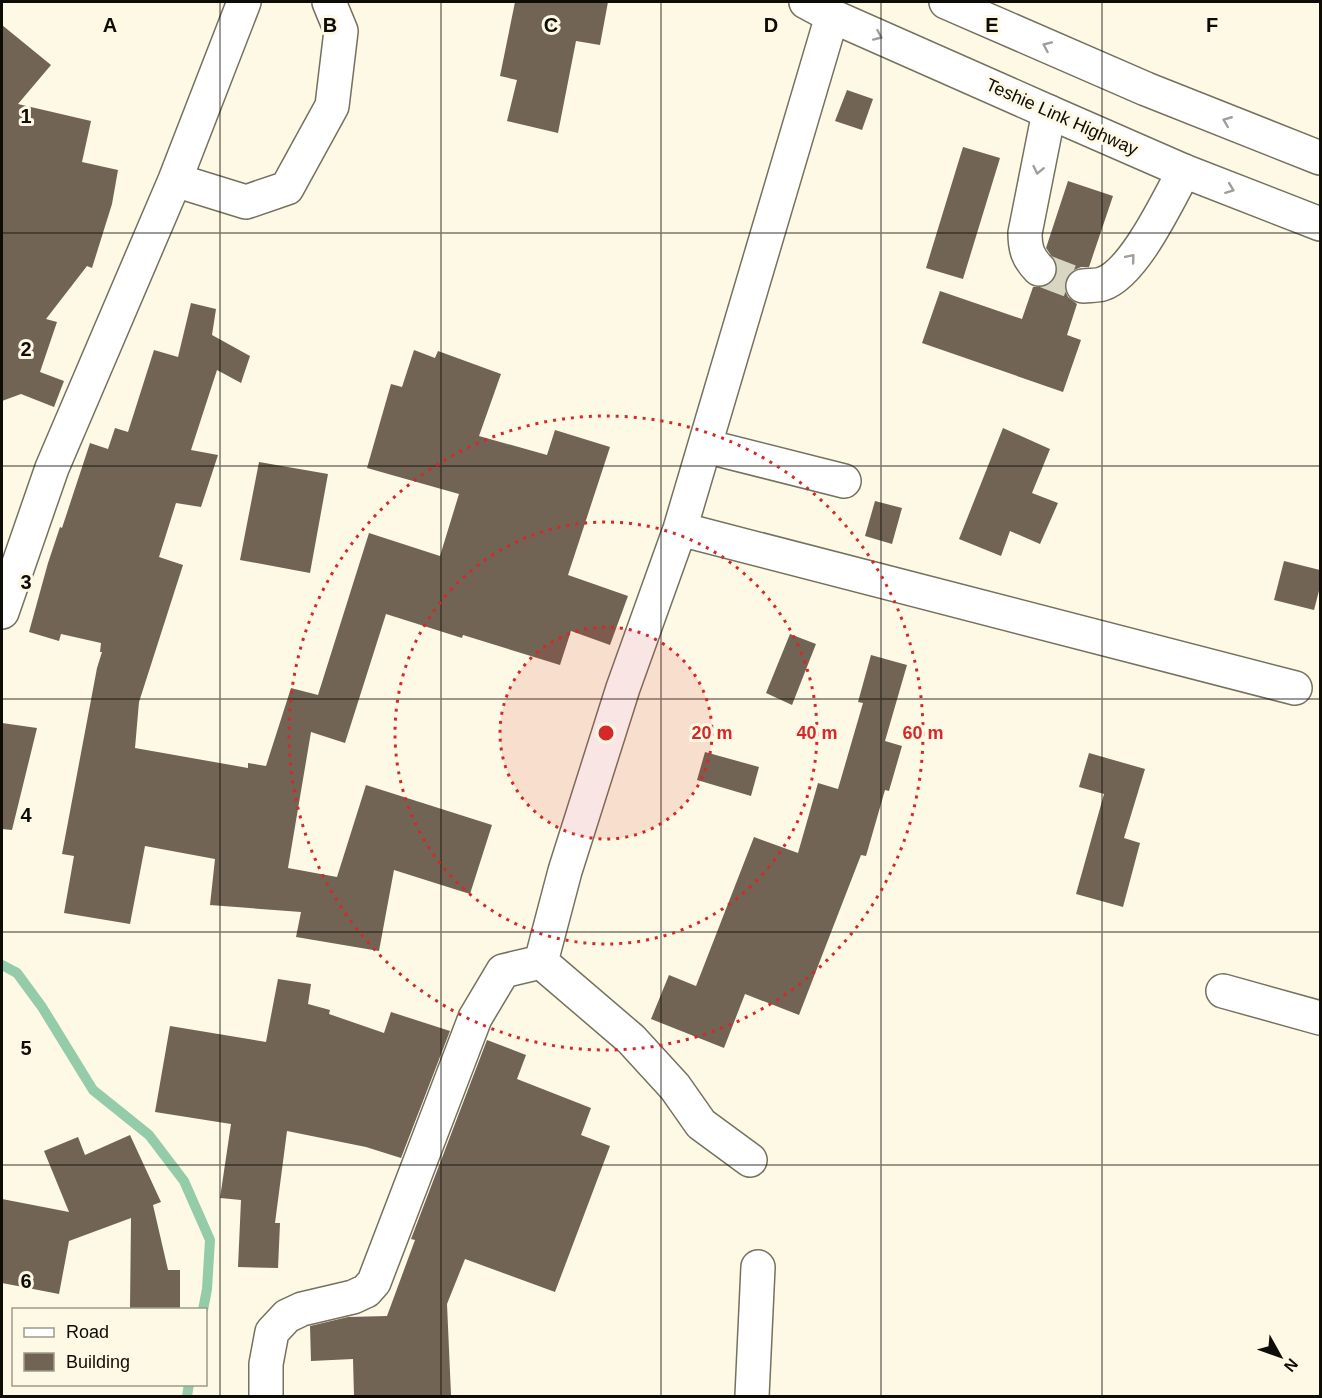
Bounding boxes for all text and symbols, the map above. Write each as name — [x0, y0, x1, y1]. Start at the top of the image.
text: A — [103, 14, 117, 36]
text: B — [323, 14, 337, 36]
text: C — [544, 14, 558, 36]
text: D — [764, 14, 778, 36]
text: E — [985, 14, 999, 36]
text: F — [1206, 14, 1218, 36]
one-way arrow — [872, 29, 883, 41]
one-way arrow — [1042, 41, 1053, 53]
street label: Teshie Link Highway — [983, 74, 1141, 160]
text: 1 — [20, 105, 32, 127]
one-way arrow — [1222, 116, 1233, 128]
one-way arrow — [1032, 164, 1045, 174]
one-way arrow — [1224, 181, 1235, 194]
one-way arrow — [1124, 254, 1135, 265]
text: 2 — [20, 338, 32, 360]
text: 3 — [20, 571, 32, 593]
centre of rings — [596, 723, 616, 743]
text: 20 m — [691, 723, 733, 743]
text: 40 m — [796, 723, 838, 743]
text: 60 m — [902, 723, 944, 743]
text: 4 — [20, 804, 32, 826]
text: 5 — [20, 1037, 32, 1059]
text: 6 — [20, 1270, 32, 1292]
legend — [12, 1308, 207, 1386]
text: Road — [66, 1322, 109, 1342]
north arrow — [1250, 1326, 1310, 1386]
text: Building — [66, 1352, 130, 1372]
text: N — [1281, 1355, 1301, 1375]

